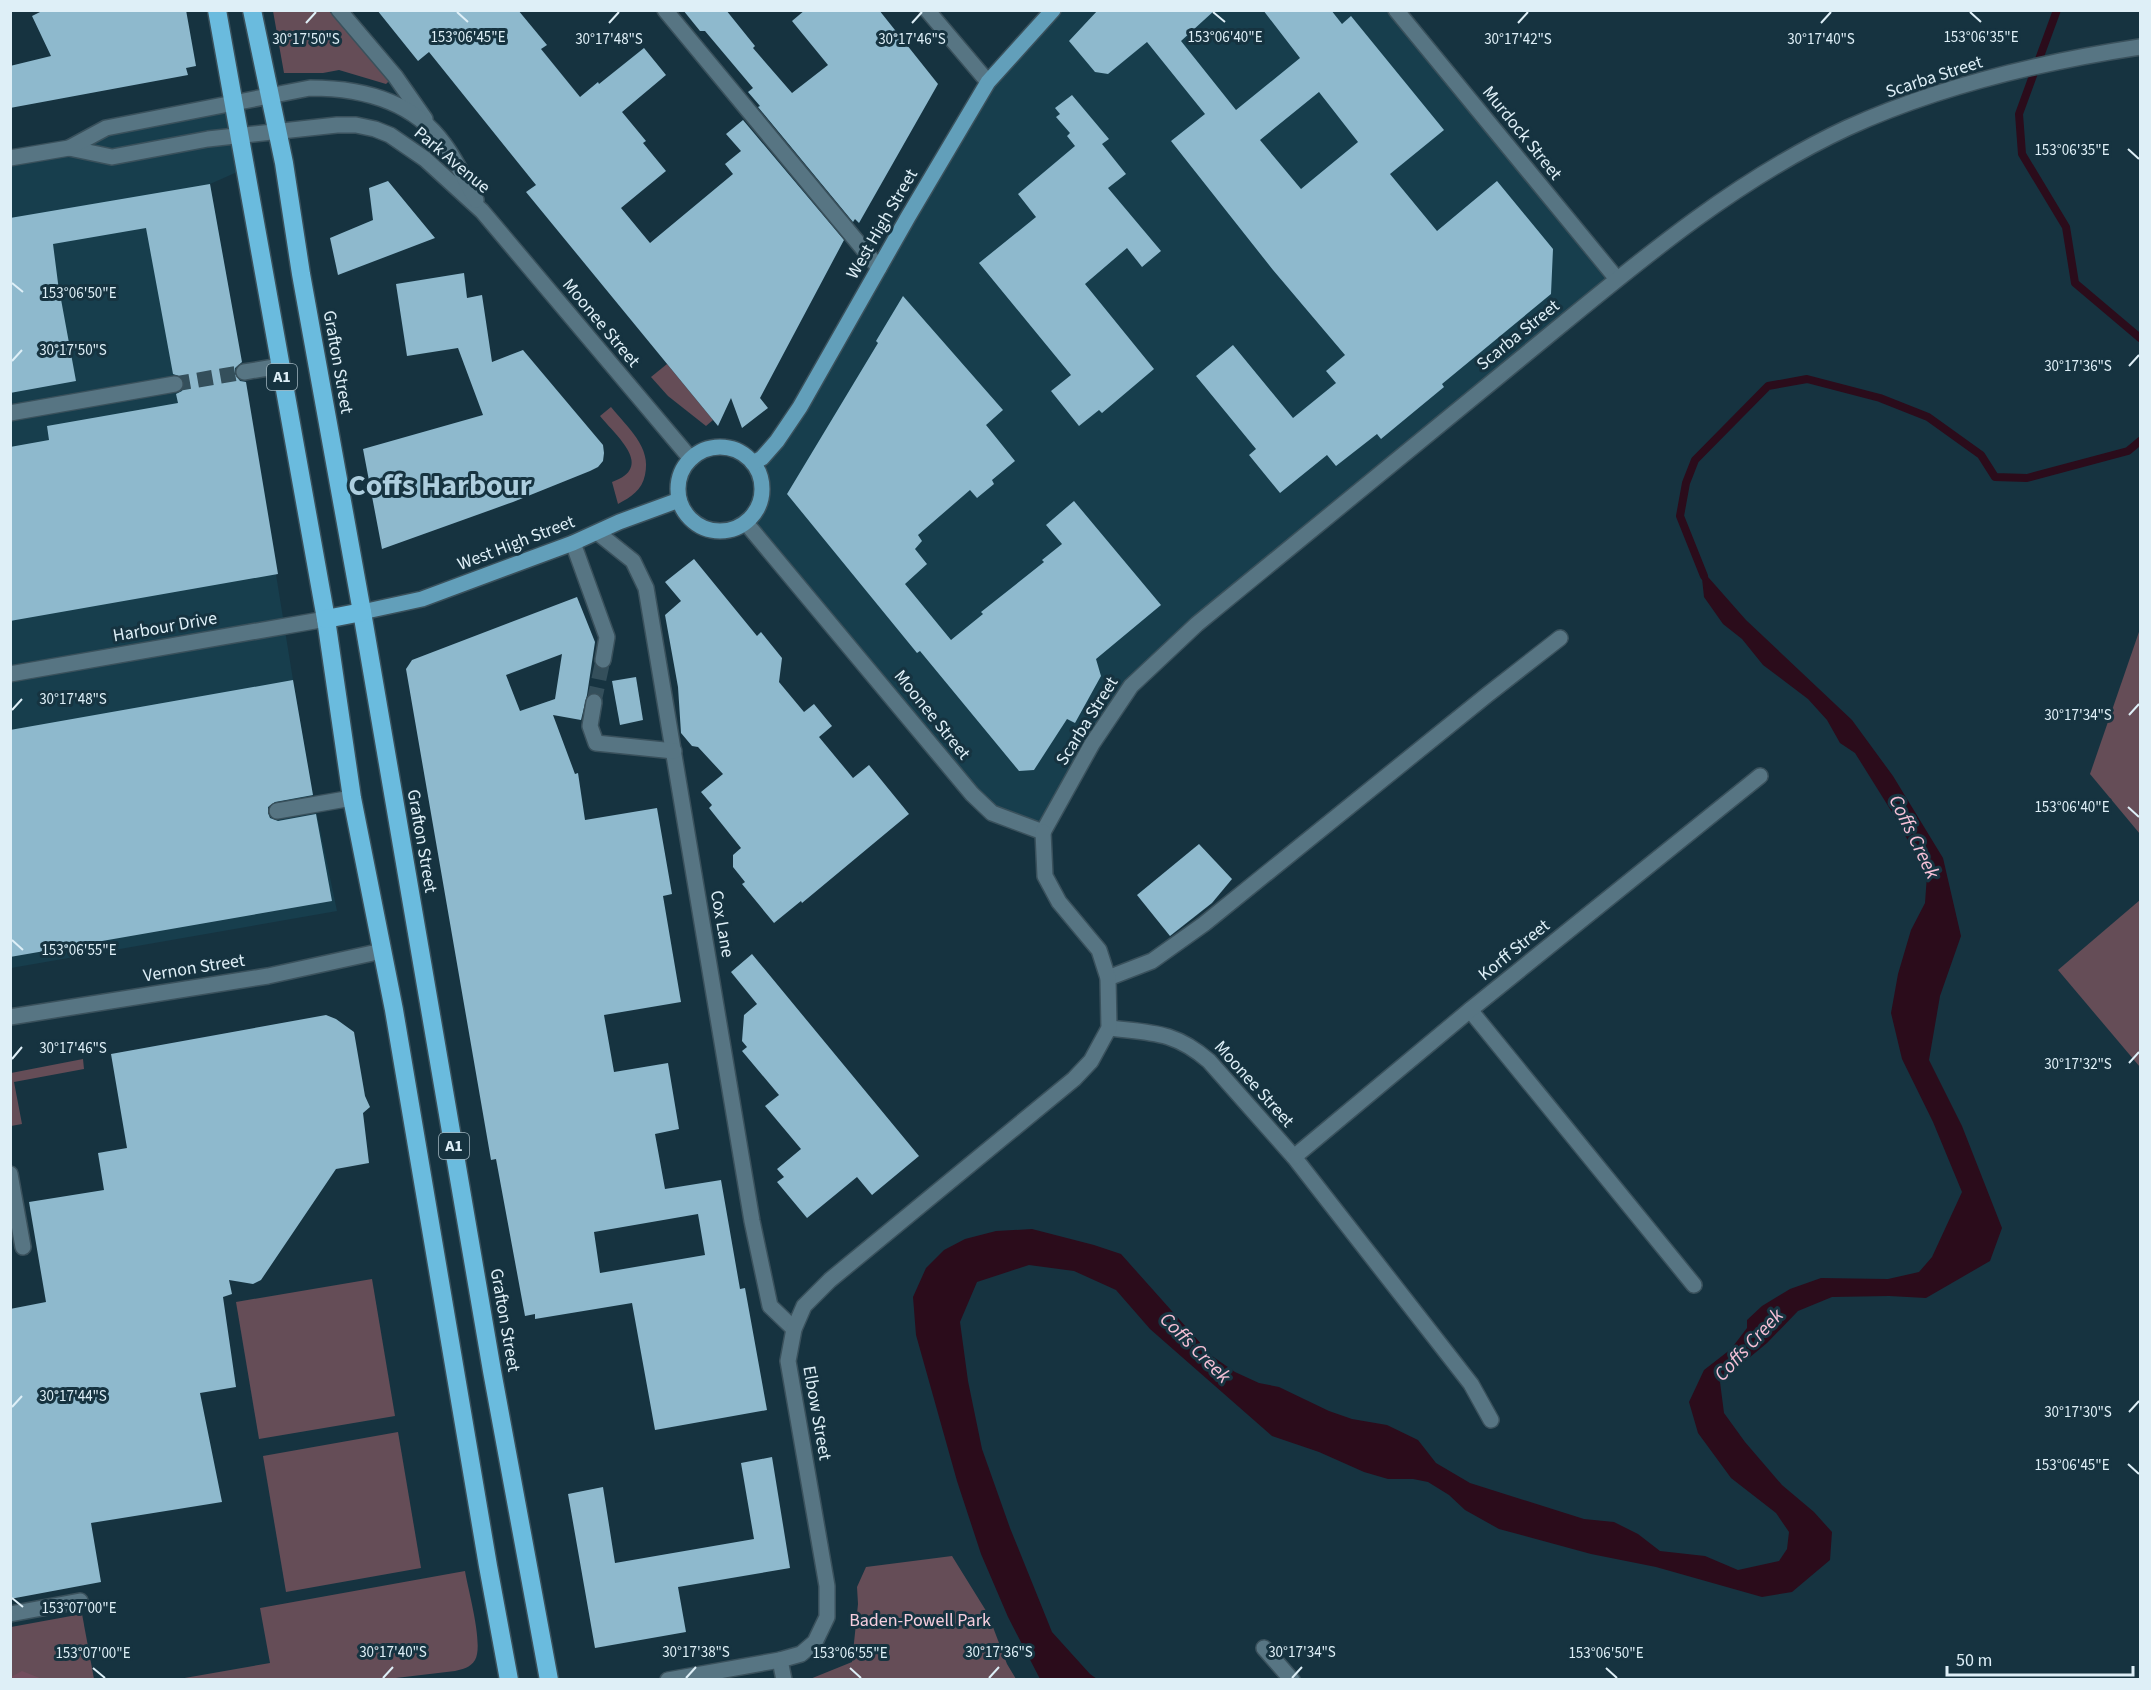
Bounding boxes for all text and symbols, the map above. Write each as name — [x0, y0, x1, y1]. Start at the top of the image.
text: 153°06'45"E — [430, 27, 506, 48]
text: 153°06'40"E — [1187, 27, 1263, 48]
text: 153°06'35"E — [1943, 27, 2019, 48]
text: 30°17'50"S — [272, 29, 340, 50]
text: 30°17'48"S — [575, 29, 643, 50]
text: 30°17'46"S — [878, 29, 946, 50]
text: 30°17'42"S — [1484, 29, 1552, 50]
text: 30°17'40"S — [1787, 29, 1855, 50]
street label: Scarba Street — [1882, 50, 1986, 104]
street label: Murdock Street — [1476, 81, 1568, 185]
street label: Park Avenue — [408, 121, 496, 199]
text: 153°06'35"E — [2034, 140, 2110, 161]
street label: West High Street — [840, 164, 924, 284]
street label: Moonee Street — [556, 273, 646, 373]
text: 153°06'50"E — [41, 283, 117, 304]
street label: Scarba Street — [1471, 294, 1565, 376]
street label: Grafton Street — [317, 308, 359, 416]
text: 30°17'50"S — [39, 340, 107, 361]
text: 30°17'36"S — [2044, 356, 2112, 377]
road number: A1 — [267, 364, 297, 390]
district label: Coffs Harbour — [348, 464, 532, 507]
street label: West High Street — [454, 509, 578, 577]
street label: Harbour Drive — [111, 606, 219, 648]
street label: Moonee Street — [888, 665, 976, 765]
street label: Scarba Street — [1050, 672, 1124, 770]
text: 30°17'48"S — [39, 689, 107, 710]
text: 30°17'34"S — [2044, 705, 2112, 726]
street label: Grafton Street — [401, 787, 443, 895]
water label: Coffs Creek — [1882, 790, 1947, 884]
text: 153°06'40"E — [2034, 797, 2110, 818]
street label: Cox Lane — [704, 888, 740, 960]
street label: Korff Street — [1473, 913, 1555, 987]
text: 153°06'55"E — [41, 940, 117, 961]
street label: Vernon Street — [142, 948, 246, 988]
street label: Moonee Street — [1208, 1035, 1300, 1133]
text: 30°17'46"S — [39, 1038, 107, 1059]
text: 30°17'32"S — [2044, 1054, 2112, 1075]
road number: A1 — [439, 1133, 469, 1159]
street label: Grafton Street — [484, 1266, 526, 1374]
water label: Coffs Creek — [1708, 1302, 1790, 1388]
water label: Coffs Creek — [1153, 1306, 1237, 1390]
street label: Elbow Street — [796, 1364, 838, 1462]
text: 30°17'44"S — [39, 1386, 107, 1407]
text: 30°17'30"S — [2044, 1402, 2112, 1423]
text: 153°06'45"E — [2034, 1455, 2110, 1476]
text: 153°07'00"E — [41, 1598, 117, 1619]
park label: Baden-Powell Park — [849, 1608, 991, 1633]
scale bar — [1947, 1639, 2133, 1677]
text: 30°17'40"S — [359, 1642, 427, 1663]
text: 30°17'38"S — [662, 1642, 730, 1663]
text: 30°17'36"S — [965, 1642, 1033, 1663]
text: 30°17'34"S — [1268, 1642, 1336, 1663]
text: 153°07'00"E — [55, 1643, 131, 1664]
text: 153°06'55"E — [812, 1643, 888, 1664]
text: 153°06'50"E — [1568, 1643, 1644, 1664]
text: 50 m — [1956, 1648, 1992, 1673]

